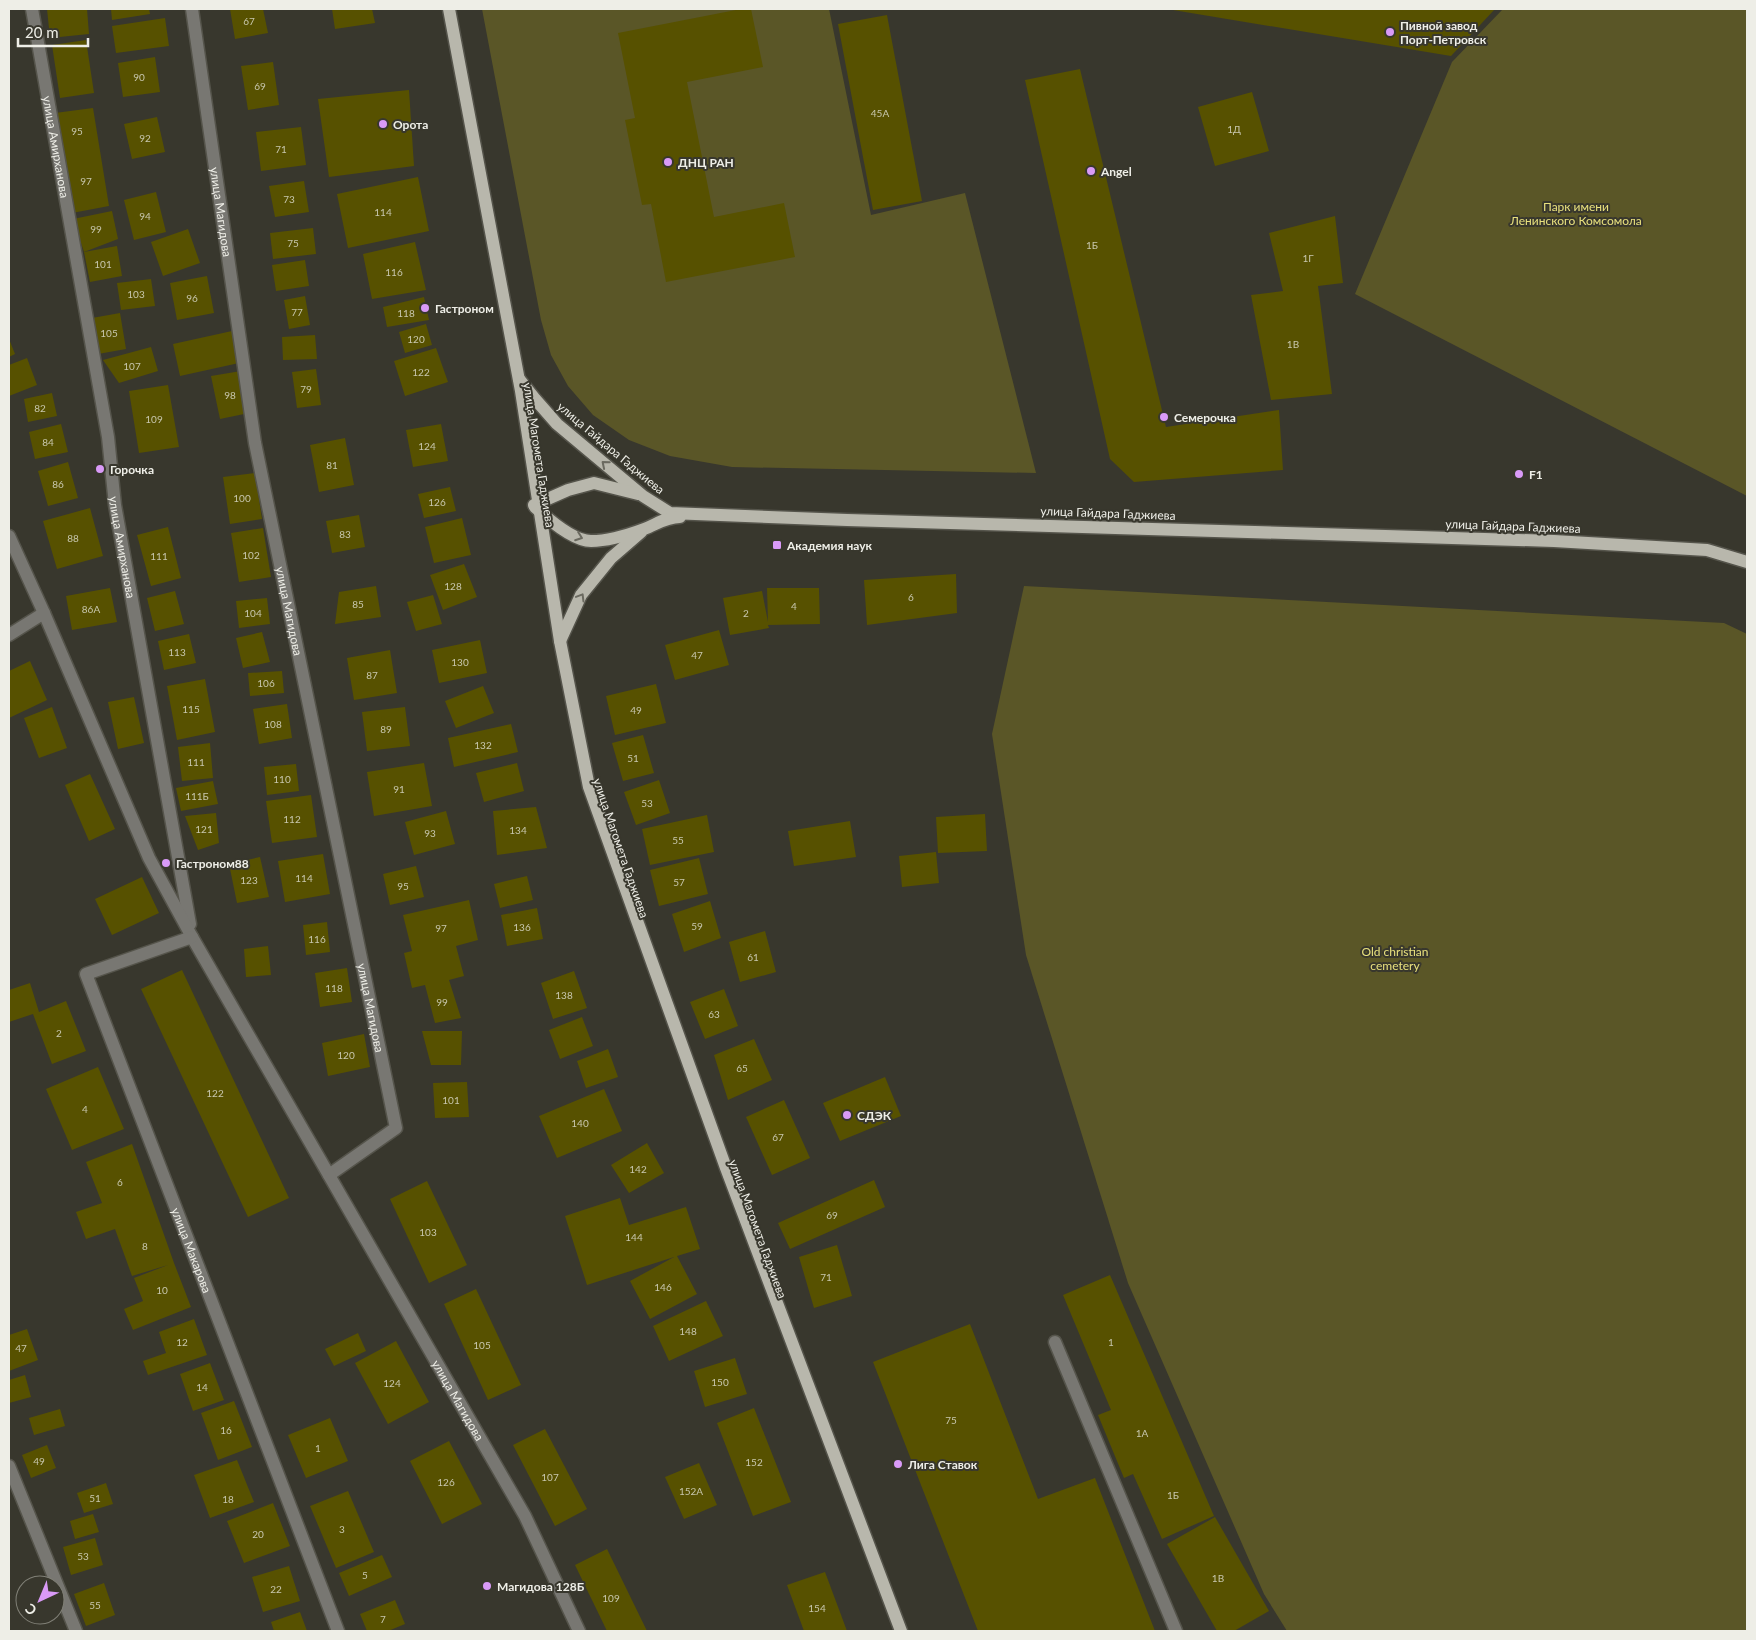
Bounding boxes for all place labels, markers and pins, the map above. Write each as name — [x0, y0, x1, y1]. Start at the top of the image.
place label: Пивной завод Порт-Петровск — [1400, 18, 1487, 47]
marker: Пивной завод Порт-Петровск — [1384, 26, 1396, 38]
place label: Орота — [393, 117, 428, 132]
marker: Орота — [377, 118, 389, 130]
place label: ДНЦ РАН — [678, 155, 734, 170]
marker: ДНЦ РАН — [662, 156, 674, 168]
place label: Angel — [1100, 164, 1132, 179]
marker: Angel — [1085, 165, 1097, 177]
place label: Гастроном — [435, 301, 494, 316]
marker: Гастроном — [419, 302, 431, 314]
place label: Семерочка — [1174, 410, 1236, 425]
marker: Семерочка — [1158, 411, 1170, 423]
place label: Горочка — [110, 462, 154, 477]
marker: Горочка — [94, 463, 106, 475]
place label: F1 — [1529, 467, 1543, 482]
marker: F1 — [1513, 468, 1525, 480]
place label: Академия наук — [786, 538, 872, 553]
marker: Академия наук — [771, 539, 783, 551]
place label: Гастроном88 — [176, 856, 249, 871]
marker: Гастроном88 — [160, 857, 172, 869]
place label: СДЭК — [857, 1108, 892, 1123]
marker: СДЭК — [841, 1109, 853, 1121]
place label: Лига Ставок — [907, 1457, 978, 1472]
marker: Лига Ставок — [892, 1458, 904, 1470]
place label: Магидова 128Б — [497, 1579, 585, 1594]
marker: Магидова 128Б — [481, 1580, 493, 1592]

